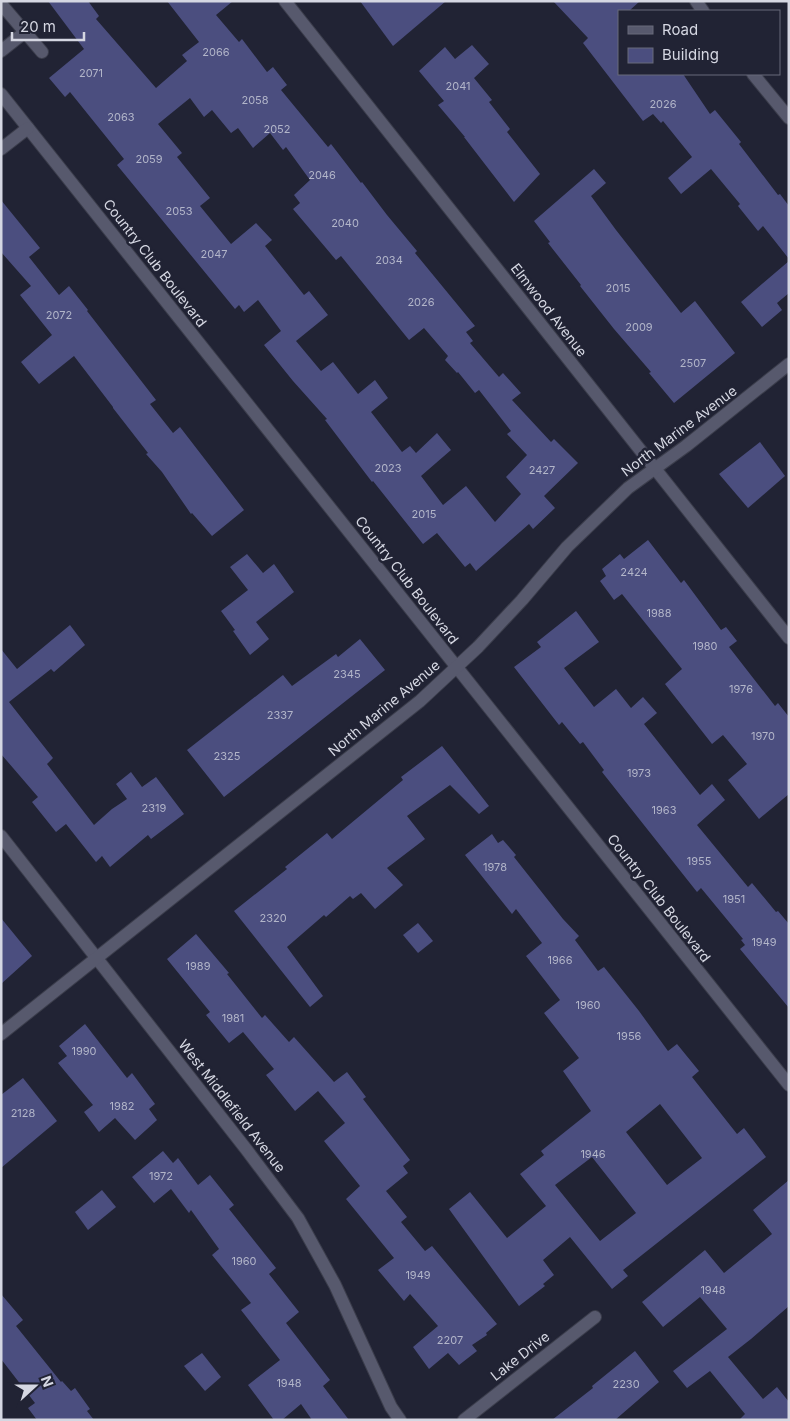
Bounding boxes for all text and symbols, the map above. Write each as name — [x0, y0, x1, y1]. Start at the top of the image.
scale bar — [12, 10, 85, 42]
legend — [618, 10, 780, 75]
text: 20 m — [20, 17, 56, 36]
text: Road — [662, 20, 698, 39]
house number: 2066 — [202, 45, 230, 59]
text: Building — [662, 45, 719, 64]
house number: 2071 — [79, 66, 103, 80]
house number: 2041 — [445, 79, 471, 93]
house number: 2058 — [241, 93, 269, 107]
house number: 2026 — [649, 97, 677, 111]
house number: 2063 — [107, 110, 135, 124]
house number: 2052 — [263, 122, 291, 136]
house number: 2059 — [135, 152, 163, 166]
house number: 2046 — [308, 168, 336, 182]
street label: Country Club Boulevard — [100, 195, 211, 330]
house number: 2053 — [165, 204, 193, 218]
house number: 2040 — [331, 216, 359, 230]
house number: 2047 — [201, 247, 227, 261]
house number: 2034 — [375, 253, 403, 267]
street label: Elmwood Avenue — [508, 260, 591, 360]
house number: 2015 — [606, 281, 631, 295]
house number: 2026 — [407, 295, 435, 309]
house number: 2072 — [46, 308, 72, 322]
house number: 2009 — [625, 320, 653, 334]
house number: 2507 — [680, 356, 706, 370]
street label: North Marine Avenue — [618, 382, 740, 480]
house number: 2023 — [374, 461, 402, 475]
house number: 2427 — [529, 463, 555, 477]
house number: 2015 — [412, 507, 437, 521]
street label: Country Club Boulevard — [352, 512, 463, 647]
house number: 2424 — [620, 565, 648, 579]
house number: 1988 — [647, 606, 672, 620]
house number: 1980 — [692, 639, 718, 653]
street label: North Marine Avenue — [325, 656, 443, 759]
house number: 2345 — [333, 667, 361, 681]
house number: 1976 — [729, 682, 753, 696]
house number: 2337 — [267, 708, 293, 722]
house number: 1970 — [751, 729, 775, 743]
house number: 2325 — [214, 749, 241, 763]
house number: 1973 — [627, 766, 651, 780]
house number: 2319 — [142, 801, 167, 815]
house number: 1963 — [652, 803, 677, 817]
street label: Country Club Boulevard — [604, 830, 715, 965]
house number: 1955 — [687, 854, 712, 868]
house number: 1978 — [483, 860, 507, 874]
house number: 1951 — [723, 892, 745, 906]
house number: 2320 — [259, 911, 287, 925]
house number: 1949 — [751, 935, 777, 949]
house number: 1966 — [548, 953, 573, 967]
house number: 1989 — [186, 959, 211, 973]
house number: 1960 — [575, 998, 601, 1012]
house number: 1981 — [222, 1011, 244, 1025]
house number: 1956 — [617, 1029, 642, 1043]
street label: West Middlefield Avenue — [175, 1036, 289, 1175]
house number: 1990 — [71, 1044, 97, 1058]
house number: 1982 — [110, 1099, 134, 1113]
house number: 2128 — [11, 1106, 36, 1120]
house number: 1946 — [580, 1147, 606, 1161]
house number: 1972 — [149, 1169, 173, 1183]
house number: 1960 — [231, 1254, 257, 1268]
house number: 1949 — [405, 1268, 431, 1282]
house number: 1948 — [700, 1283, 726, 1297]
street label: Lake Drive — [487, 1327, 553, 1384]
house number: 2207 — [437, 1333, 463, 1347]
north arrow — [10, 1361, 60, 1411]
text: N — [38, 1373, 57, 1389]
house number: 1948 — [276, 1376, 302, 1390]
house number: 2230 — [612, 1377, 640, 1391]

